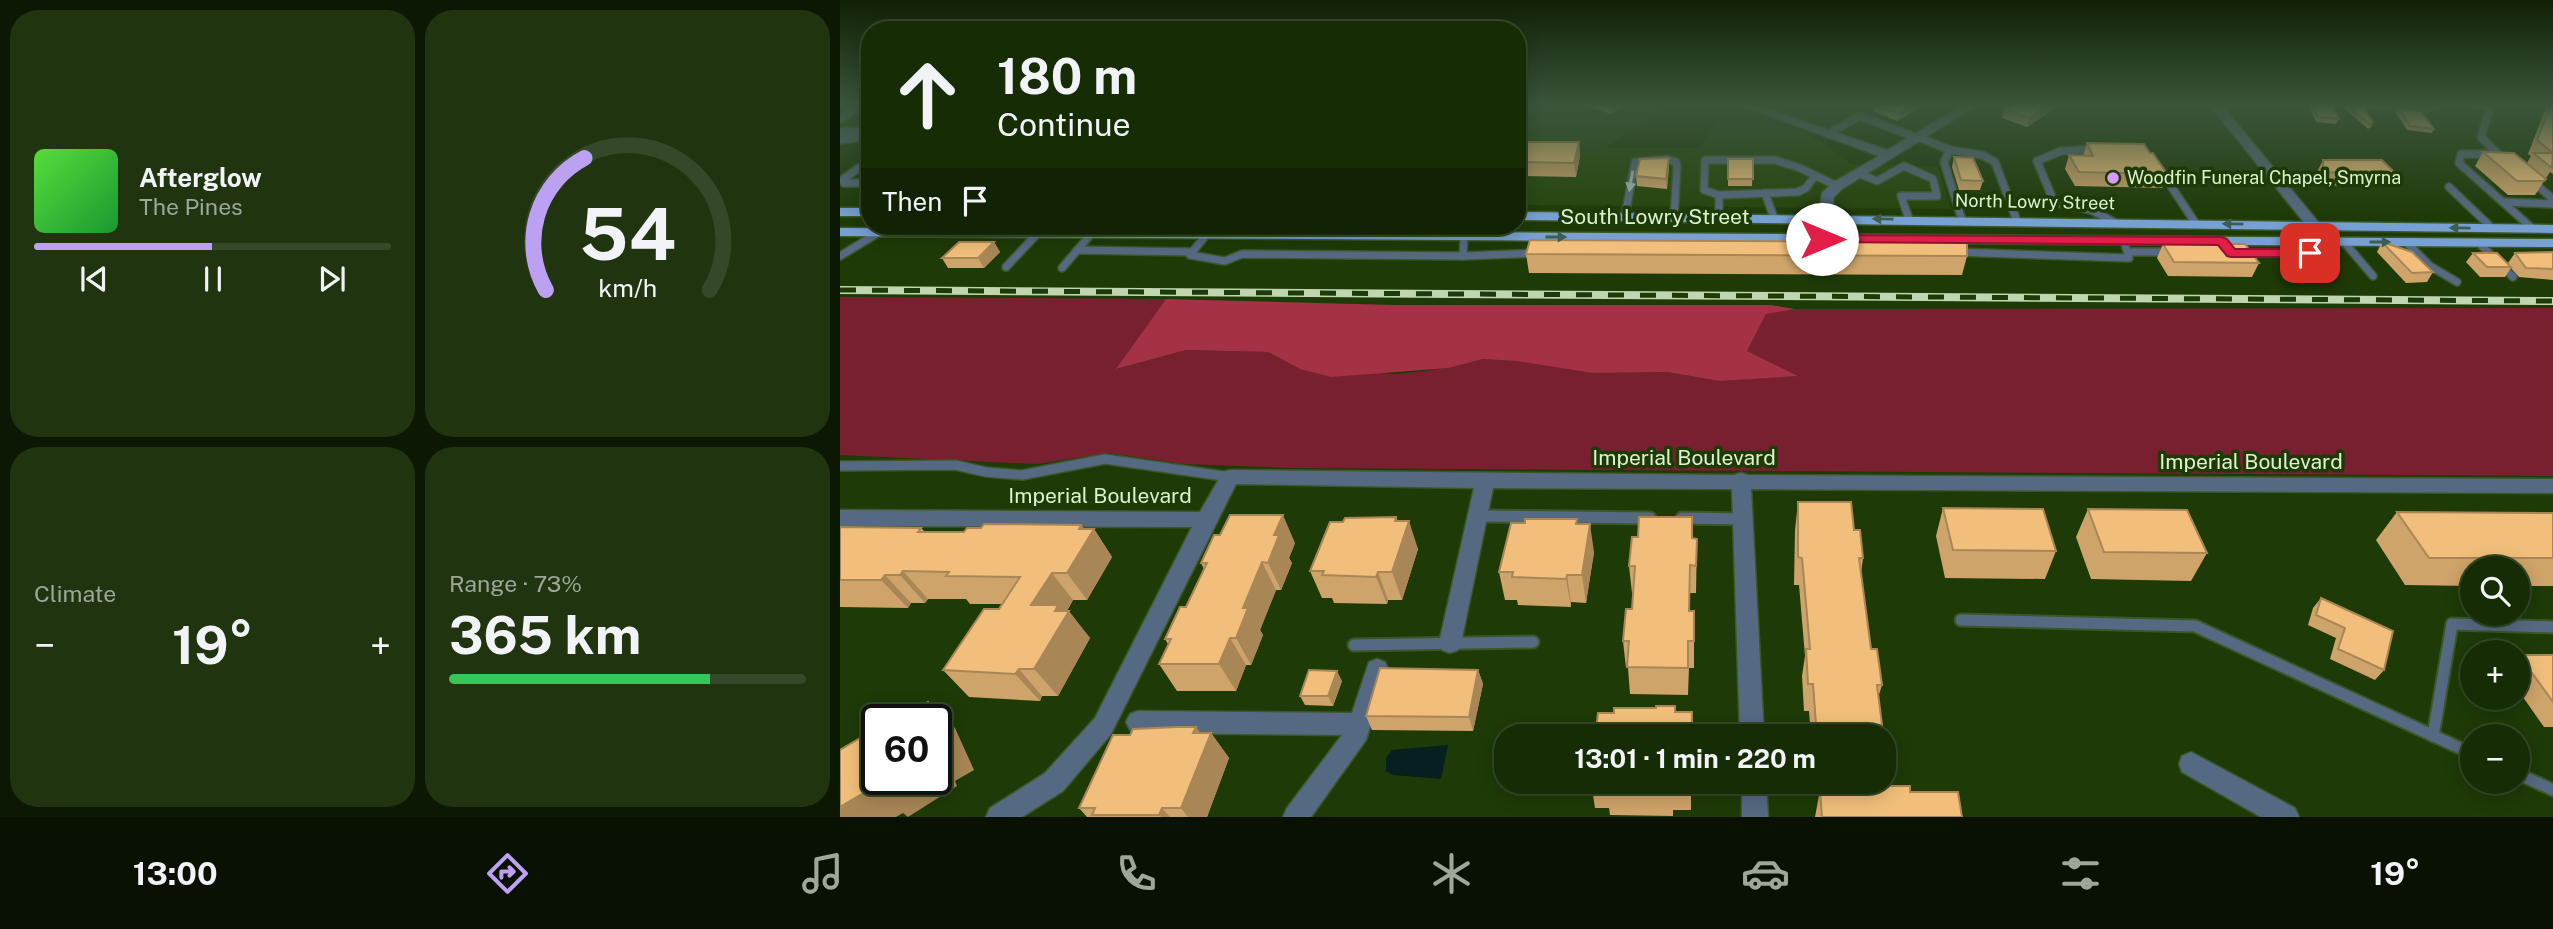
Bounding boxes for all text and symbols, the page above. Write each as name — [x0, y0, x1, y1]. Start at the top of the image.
text: 180 m — [997, 47, 1137, 105]
icon: ahead — [882, 49, 973, 140]
text: Continue — [997, 106, 1131, 143]
text: Afterglow — [139, 162, 262, 193]
place label: Woodfin Funeral Chapel, Smyrna — [2127, 167, 2401, 188]
one-way arrow — [1625, 170, 1636, 192]
marker: Woodfin Funeral Chapel, Smyrna — [2105, 170, 2121, 186]
icon: arrive — [956, 182, 994, 220]
text: Then — [882, 186, 942, 217]
street label: North Lowry Street — [1955, 190, 2115, 213]
text: 54 — [579, 191, 676, 276]
text: The Pines — [139, 193, 243, 220]
position arrow — [1785, 202, 1859, 276]
street label: South Lowry Street — [1560, 204, 1750, 229]
one-way arrow — [1872, 213, 1894, 225]
one-way arrow — [2222, 218, 2244, 230]
one-way arrow — [2449, 222, 2471, 233]
pin — [2280, 223, 2340, 283]
one-way arrow — [1546, 231, 1568, 243]
icon: arrive — [2291, 234, 2329, 272]
one-way arrow — [2369, 236, 2391, 248]
icon: previous — [75, 260, 113, 298]
icon: pause — [194, 260, 232, 298]
icon: next — [313, 260, 351, 298]
text: km/h — [598, 273, 657, 303]
street label: Imperial Boulevard — [1592, 445, 1776, 470]
street label: Imperial Boulevard — [2159, 449, 2343, 474]
street label: Imperial Boulevard — [1008, 483, 1192, 508]
map controls — [2460, 556, 2530, 794]
button: search — [2460, 556, 2530, 626]
text: Range · 73% — [449, 570, 582, 597]
text: Climate — [34, 580, 116, 607]
text: 365 km — [449, 605, 641, 666]
text: 19° — [172, 615, 253, 676]
text: − — [34, 623, 55, 668]
text: + — [370, 623, 391, 668]
button: + — [2460, 640, 2530, 710]
speed limit sign: 60 — [861, 704, 952, 795]
button: − — [2460, 724, 2530, 794]
text: 13:01 · 1 min · 220 m — [1574, 743, 1816, 774]
icon: directions — [483, 849, 532, 898]
icon: music — [798, 849, 847, 898]
icon: phone — [1112, 849, 1161, 898]
icon: climate — [1427, 849, 1476, 898]
icon: car — [1741, 849, 1790, 898]
icon: filters — [2056, 849, 2105, 898]
text: 13:00 — [133, 855, 218, 892]
text: 19° — [2370, 855, 2420, 892]

